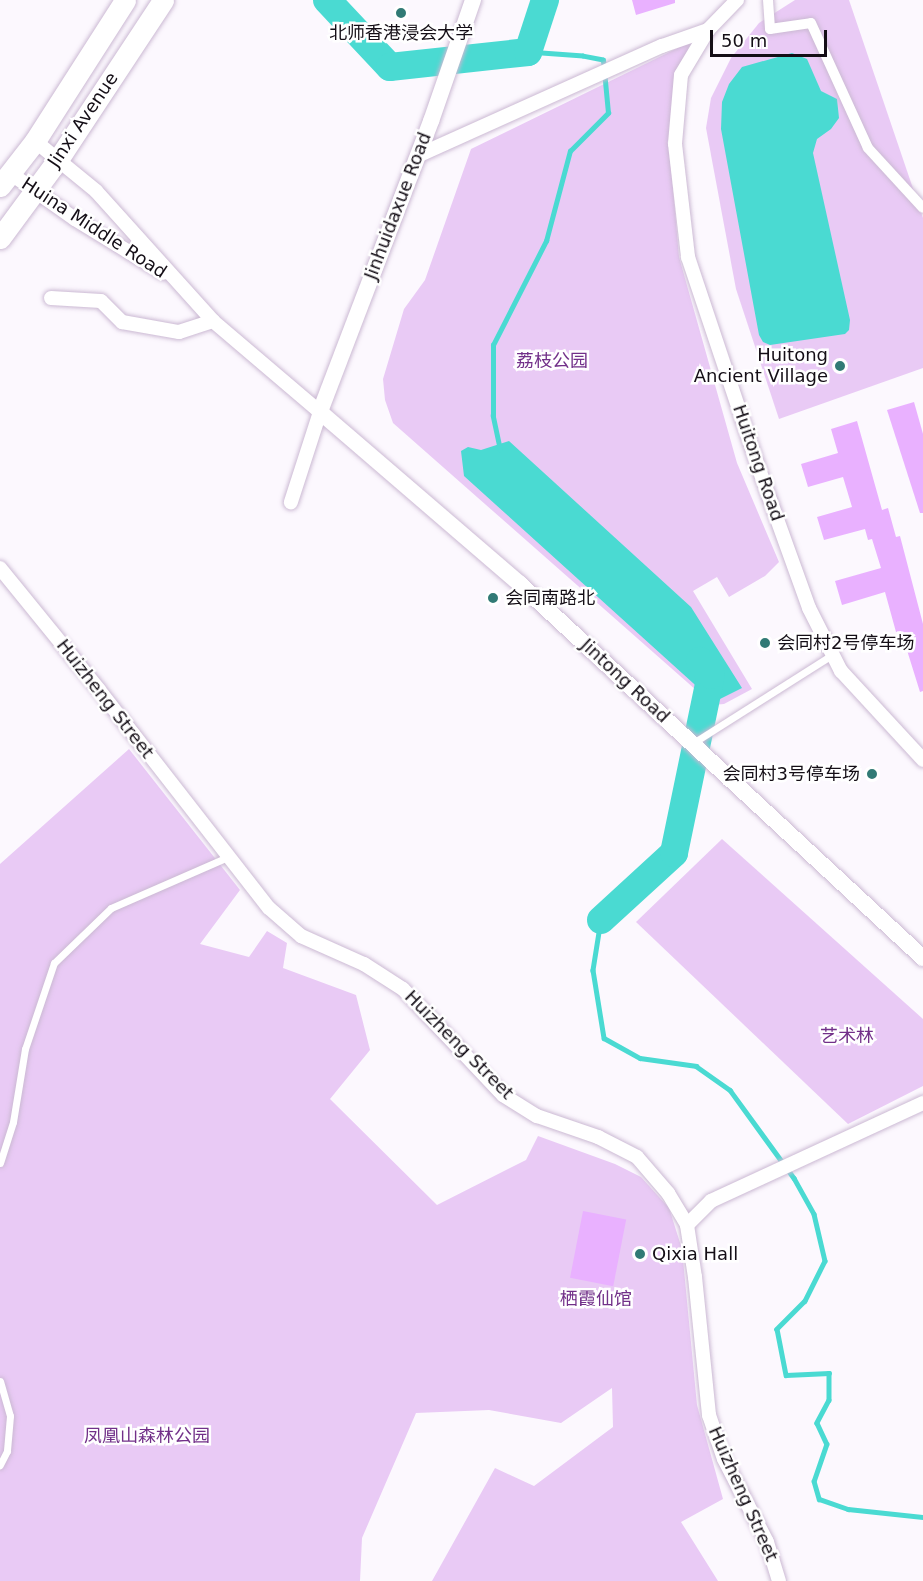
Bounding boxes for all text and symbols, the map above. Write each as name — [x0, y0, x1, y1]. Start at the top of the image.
marker: 北师香港浸会大学 — [394, 6, 408, 20]
scale bar — [713, 18, 830, 56]
place label: 北师香港浸会大学 — [329, 22, 473, 44]
text: 50 m — [721, 30, 767, 51]
street label: Jinxi Avenue — [43, 68, 123, 172]
street label: Jinhuidaxue Road — [360, 129, 436, 283]
street label: Huina Middle Road — [17, 173, 171, 283]
place label: Huitong Ancient Village — [694, 345, 828, 388]
park label: 荔枝公园 — [516, 350, 588, 372]
marker: Huitong Ancient Village — [833, 359, 847, 373]
street label: Huitong Road — [728, 402, 788, 524]
place label: 会同南路北 — [505, 587, 595, 609]
marker: 会同南路北 — [486, 591, 500, 605]
place label: 会同村2号停车场 — [777, 632, 914, 654]
street label: Jintong Road — [576, 634, 674, 728]
street label: Huizheng Street — [52, 635, 158, 763]
marker: 会同村2号停车场 — [758, 636, 772, 650]
place label: 会同村3号停车场 — [723, 763, 860, 785]
marker: 会同村3号停车场 — [865, 767, 879, 781]
street label: Huizheng Street — [400, 986, 518, 1104]
park label: 艺术林 — [820, 1025, 874, 1047]
place label: Qixia Hall — [652, 1243, 738, 1265]
marker: Qixia Hall — [633, 1247, 647, 1261]
park label: 栖霞仙馆 — [560, 1288, 632, 1310]
street label: Huizheng Street — [704, 1423, 782, 1565]
park label: 凤凰山森林公园 — [84, 1425, 210, 1447]

